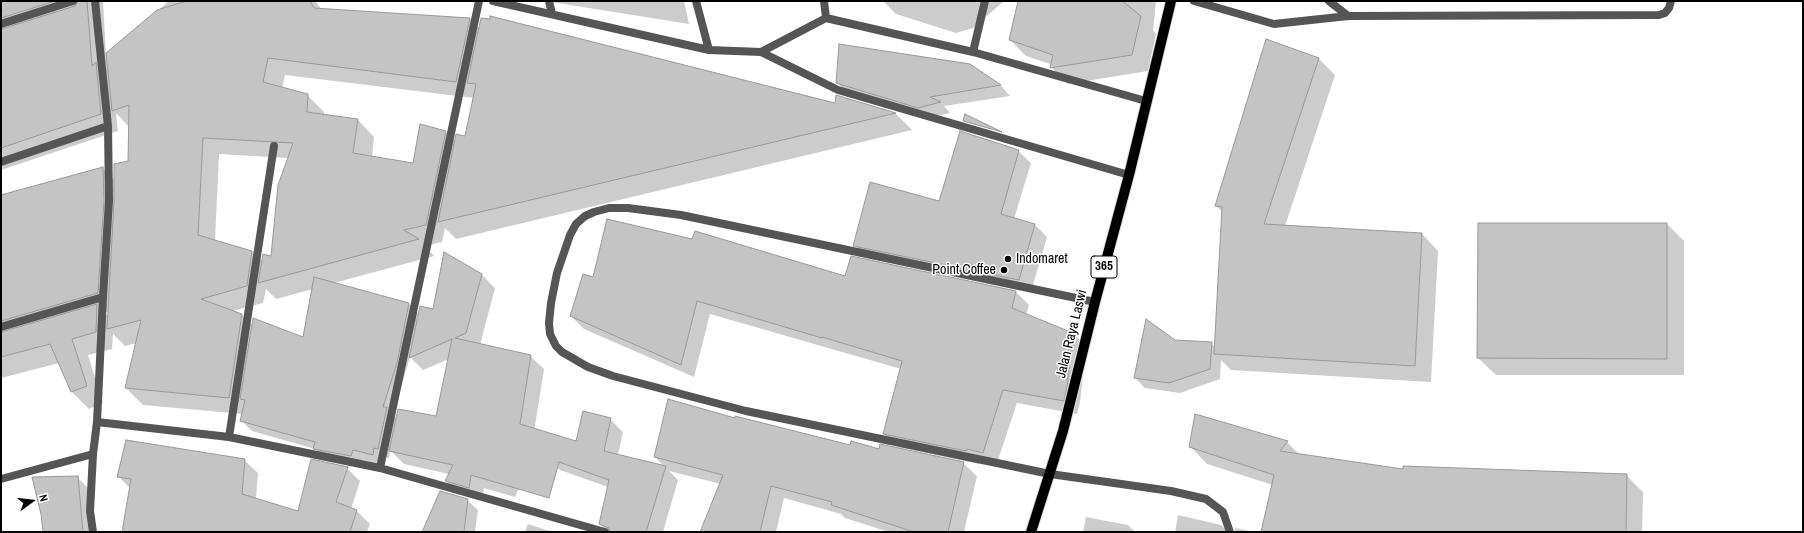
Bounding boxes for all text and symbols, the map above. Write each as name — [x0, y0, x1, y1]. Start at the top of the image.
place label: Indomaret — [1016, 251, 1068, 267]
marker: Indomaret — [1003, 254, 1013, 264]
road number: 365 — [1091, 256, 1117, 278]
place label: Point Coffee — [932, 262, 996, 278]
marker: Point Coffee — [999, 265, 1009, 275]
street label: Jalan Raya Laswi — [1053, 288, 1091, 380]
north arrow — [12, 481, 52, 521]
text: N — [36, 493, 51, 503]

